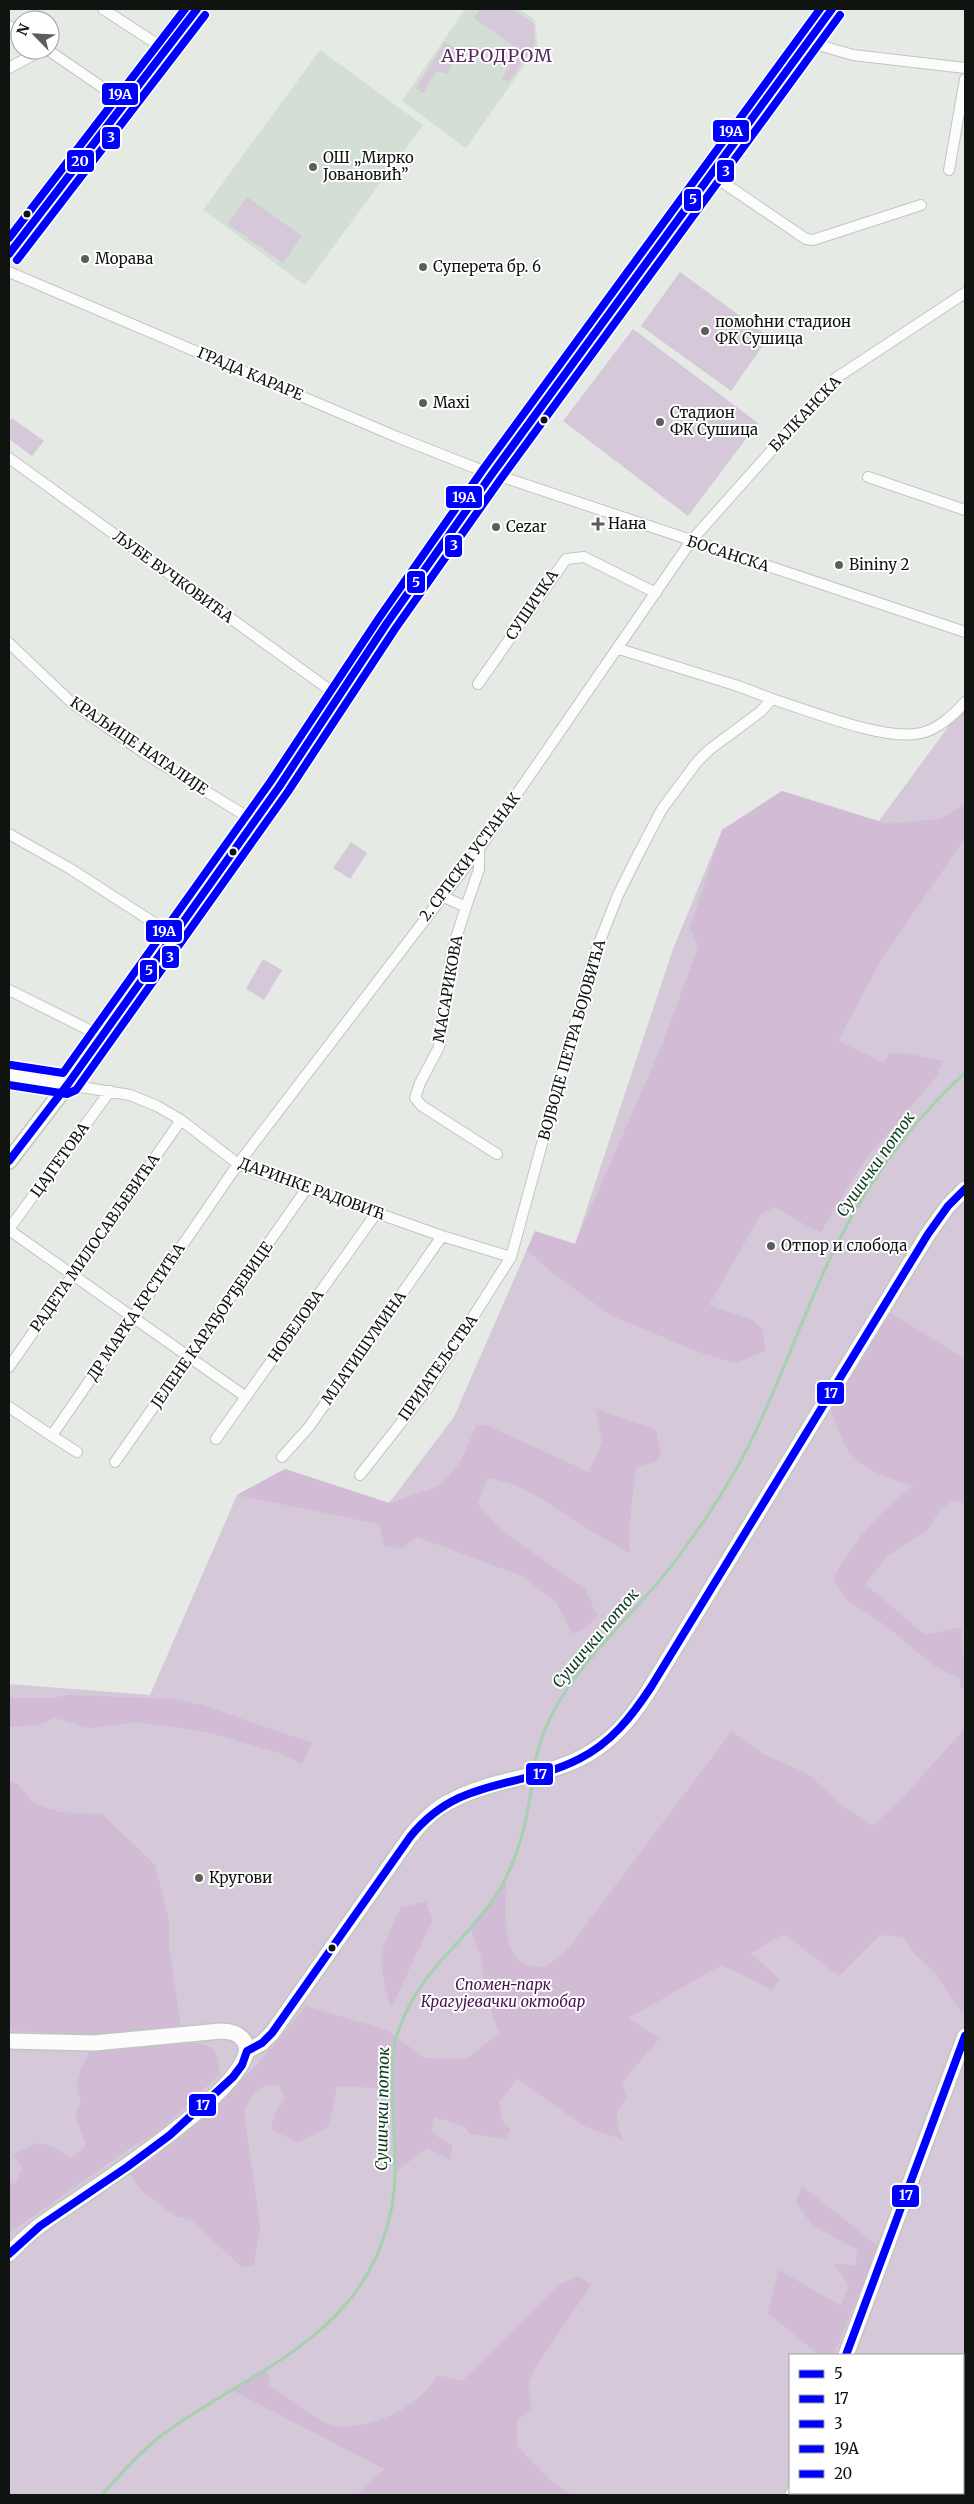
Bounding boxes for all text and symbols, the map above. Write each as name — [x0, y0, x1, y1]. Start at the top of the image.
north arrow — [10, 10, 60, 60]
text: N — [13, 21, 34, 38]
district label: АЕРОДРОМ — [440, 44, 553, 67]
line badge: 19А — [101, 82, 139, 106]
text: 19А — [108, 85, 133, 103]
line badge: 19А — [712, 119, 750, 143]
text: 19А — [719, 122, 744, 140]
line badge: 3 — [101, 126, 121, 150]
text: 3 — [107, 128, 115, 146]
place label: ОШ „Мирко Јовановић” — [322, 148, 414, 184]
line badge: 20 — [66, 149, 95, 173]
text: 20 — [71, 152, 89, 170]
line badge: 3 — [716, 159, 735, 183]
marker: ОШ „Мирко Јовановић” — [307, 161, 319, 173]
text: 3 — [722, 162, 730, 180]
line badge: 5 — [683, 188, 702, 212]
text: 5 — [689, 190, 697, 208]
unlabelled marker — [22, 209, 32, 219]
place label: Морава — [95, 249, 153, 268]
marker: Морава — [79, 253, 91, 265]
place label: Суперета бр. 6 — [433, 257, 541, 276]
marker: Суперета бр. 6 — [417, 261, 429, 273]
place label: помоћни стадион ФК Сушица — [715, 312, 851, 348]
marker: помоћни стадион ФК Сушица — [699, 325, 711, 337]
street label: ГРАДА КАРАРЕ — [194, 343, 306, 405]
street label: БАЛКАНСКА — [765, 371, 845, 456]
place label: Maxi — [433, 393, 470, 412]
marker: Maxi — [417, 397, 429, 409]
place label: Стадион ФК Сушица — [670, 403, 758, 439]
unlabelled marker — [539, 415, 549, 425]
marker: Стадион ФК Сушица — [654, 416, 666, 428]
line badge: 19А — [445, 485, 483, 509]
text: 19А — [452, 488, 477, 506]
place label: Нана — [608, 514, 646, 533]
place label: Cezar — [506, 517, 547, 536]
marker: Нана — [592, 518, 604, 530]
marker: Cezar — [490, 521, 502, 533]
street label: ЉУБЕ ВУЧКОВИЋА — [109, 526, 238, 627]
street label: БОСАНСКА — [685, 531, 772, 576]
line badge: 3 — [444, 534, 463, 558]
text: 3 — [450, 536, 458, 554]
place label: Bininy 2 — [849, 555, 909, 574]
marker: Bininy 2 — [833, 559, 845, 571]
street label: СУШИЧКА — [501, 566, 562, 643]
line badge: 5 — [406, 570, 426, 594]
text: 5 — [412, 573, 420, 591]
street label: КРАЉИЦЕ НАТАЛИЈЕ — [67, 692, 212, 799]
street label: 2. СРПСКИ УСТАНАК — [415, 788, 524, 925]
unlabelled marker — [228, 847, 238, 857]
line badge: 19А — [145, 919, 183, 943]
text: 19А — [152, 922, 177, 940]
street label: МАСАРИКОВА — [429, 933, 466, 1044]
street label: ВОЈВОДЕ ПЕТРА БОЈОВИЋА — [534, 937, 609, 1142]
line badge: 3 — [161, 945, 180, 969]
text: 3 — [166, 948, 174, 966]
line badge: 5 — [139, 959, 158, 983]
text: 5 — [145, 961, 153, 979]
water label: Сушички поток — [831, 1107, 919, 1220]
street label: ЦАЈГЕТОВА — [26, 1118, 93, 1201]
street label: РАДЕТА МИЛОСАВЉЕВИЋА — [26, 1150, 164, 1335]
street label: ДАРИНКЕ РАДОВИЋ — [236, 1153, 388, 1224]
place label: Отпор и слобода — [781, 1236, 907, 1255]
street label: ЈЕЛЕНЕ КАРАЂОРЂЕВИЦЕ — [146, 1237, 277, 1412]
street label: ДР МАРКА КРСТИЋА — [83, 1239, 189, 1384]
marker: Отпор и слобода — [765, 1240, 777, 1252]
street label: НОБЕЛОВА — [264, 1286, 328, 1365]
street label: МЛАТИШУМИНА — [317, 1287, 410, 1408]
street label: ПРИЈАТЕЉСТВА — [394, 1311, 481, 1424]
line badge: 17 — [816, 1381, 845, 1405]
text: 17 — [824, 1384, 838, 1402]
water label: Сушички поток — [548, 1584, 643, 1692]
line badge: 17 — [525, 1762, 554, 1786]
text: 17 — [533, 1765, 547, 1783]
place label: Кругови — [209, 1868, 272, 1887]
marker: Кругови — [193, 1872, 205, 1884]
unlabelled marker — [327, 1943, 337, 1953]
park label: Спомен-парк Крагујевачки октобар — [421, 1975, 585, 2011]
water label: Сушички поток — [371, 2047, 393, 2171]
line badge: 17 — [188, 2093, 217, 2117]
text: 17 — [196, 2096, 210, 2114]
line badge: 17 — [891, 2184, 920, 2208]
text: 17 — [899, 2186, 913, 2204]
legend — [789, 2354, 964, 2494]
text: 5 — [834, 2364, 843, 2383]
text: 17 — [834, 2389, 849, 2408]
text: 3 — [834, 2414, 843, 2433]
text: 19А — [834, 2439, 859, 2458]
text: 20 — [834, 2464, 852, 2483]

